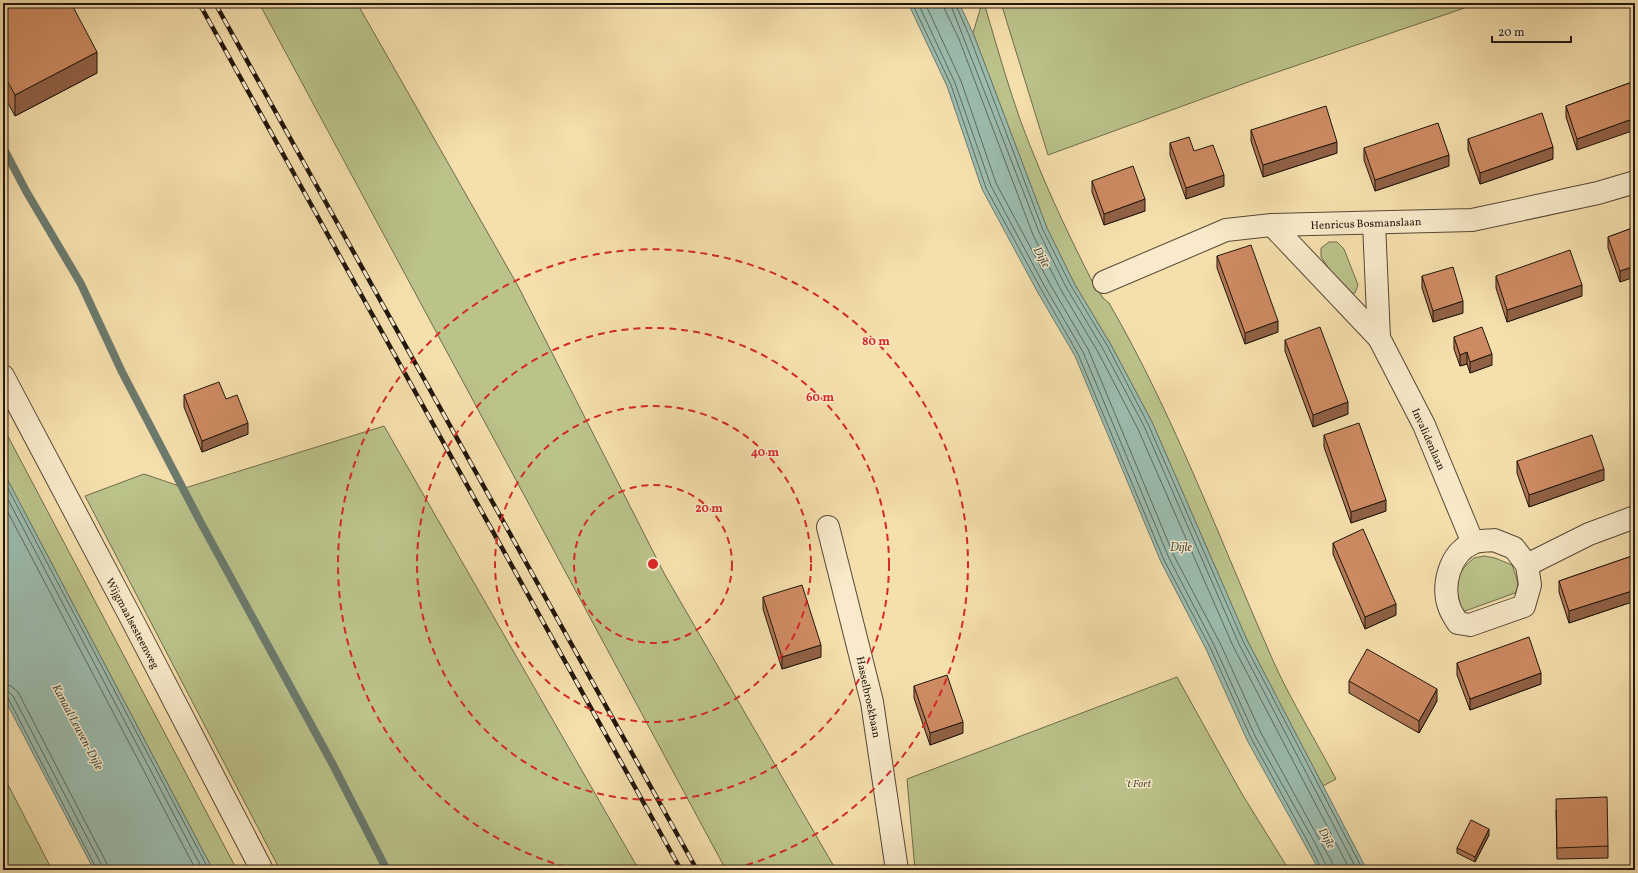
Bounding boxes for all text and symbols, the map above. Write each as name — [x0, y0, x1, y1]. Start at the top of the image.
scale bar — [1492, 18, 1571, 44]
text: 20 m — [1498, 25, 1525, 41]
street label: Henricus Bosmanslaan — [1310, 215, 1422, 234]
water label: Dijle — [1029, 244, 1054, 272]
text: 80 m — [862, 334, 890, 350]
text: 60 m — [806, 390, 834, 406]
street label: Invalidenlaan — [1407, 406, 1448, 474]
text: 40 m — [751, 445, 780, 461]
text: 20 m — [695, 501, 723, 517]
water label: Dijle — [1170, 540, 1193, 556]
centre of rings — [646, 557, 660, 571]
street label: Wijgmaalsesteenweg — [101, 576, 162, 672]
street label: Hasselbroekbaan — [852, 655, 884, 740]
water label: Kanaal Leuven-Dijle — [48, 682, 107, 774]
park label: 't Fort — [1125, 777, 1151, 792]
water label: Dijle — [1314, 825, 1339, 853]

